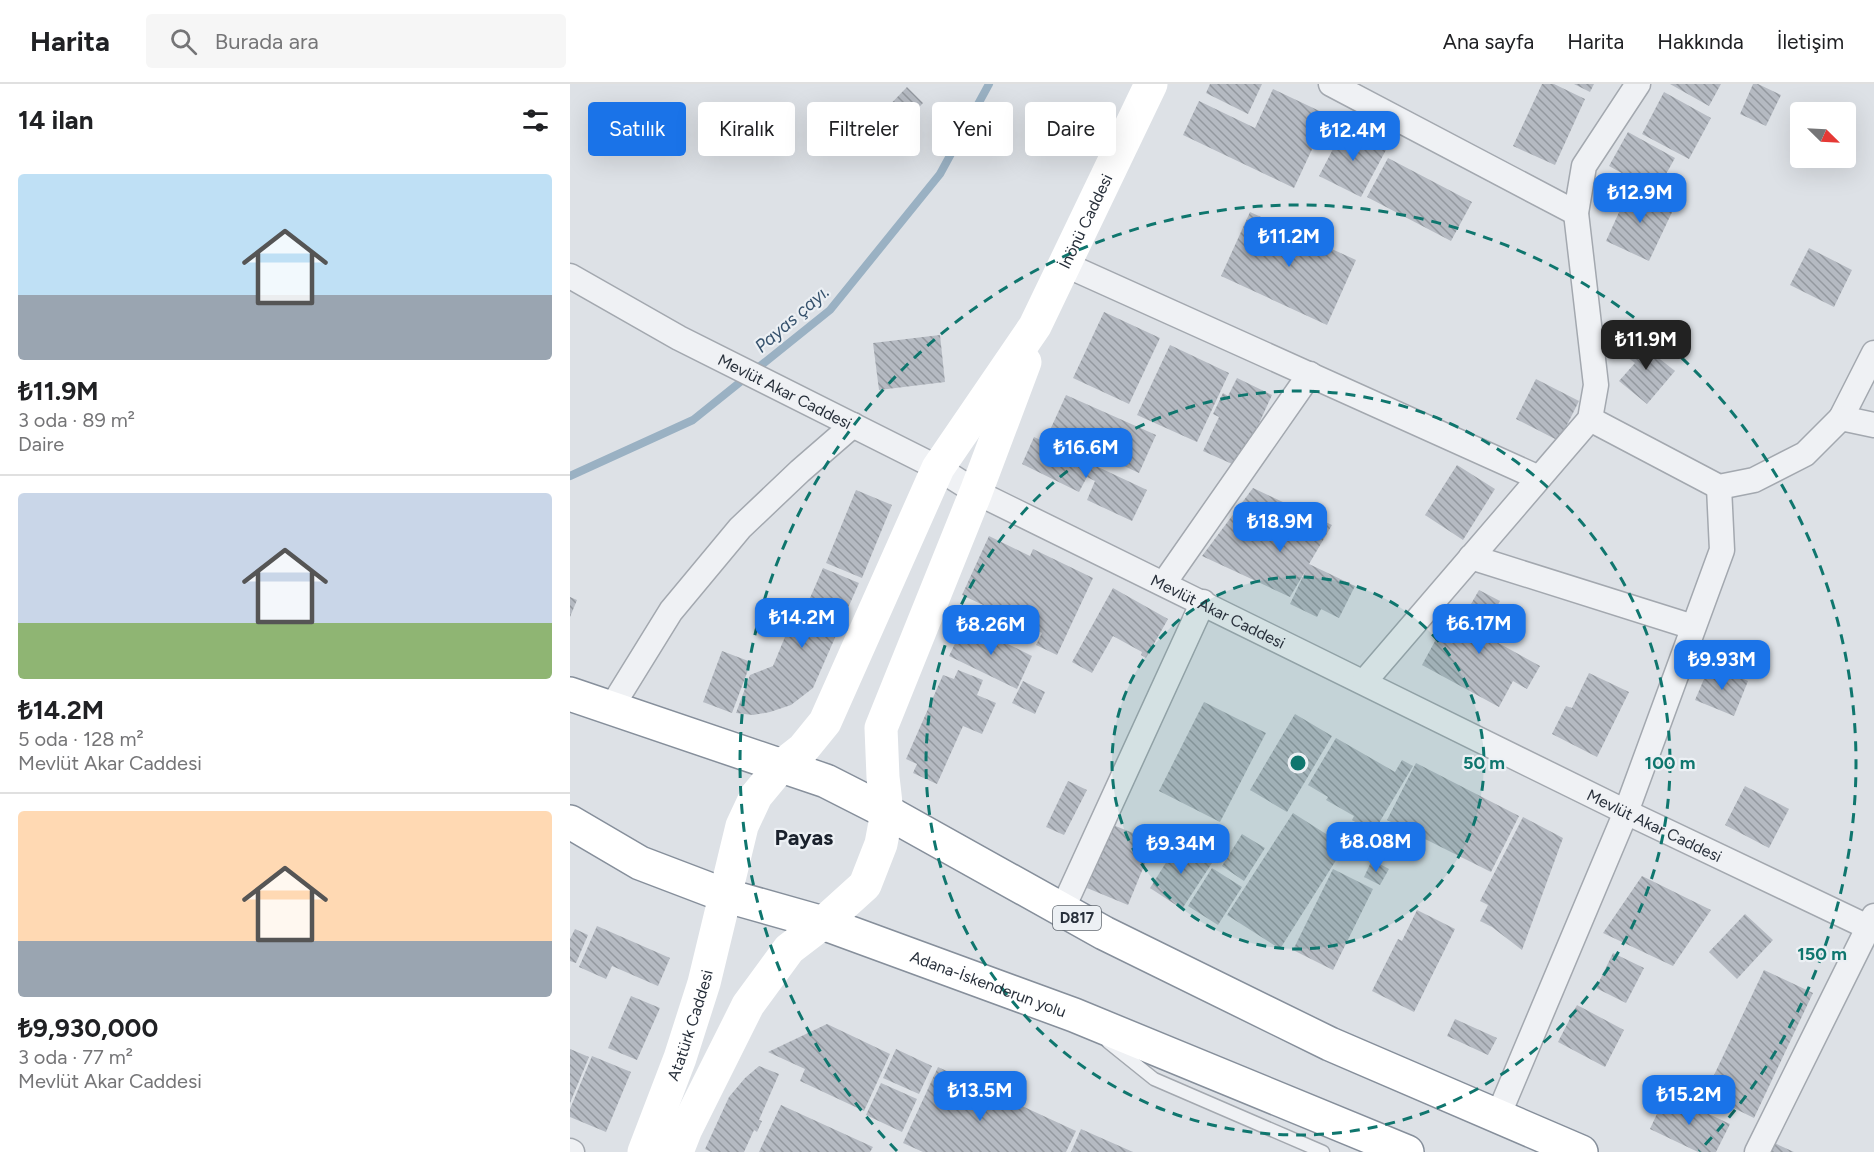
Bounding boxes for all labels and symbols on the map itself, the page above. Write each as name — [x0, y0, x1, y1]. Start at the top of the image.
north arrow — [1790, 102, 1856, 168]
pin: ₺12.4M — [1304, 111, 1402, 162]
street label: İnönü Caddesi — [1054, 171, 1116, 272]
pin: ₺12.9M — [1591, 173, 1689, 224]
pin: ₺11.2M — [1240, 217, 1338, 268]
water label: Payas çayı. — [750, 281, 834, 357]
pin: ₺11.9M — [1597, 320, 1695, 371]
street label: Mevlüt Akar Caddesi — [715, 350, 855, 433]
pin: ₺16.6M — [1037, 428, 1135, 479]
pin: ₺18.9M — [1231, 502, 1329, 553]
street label: Mevlüt Akar Caddesi — [1148, 570, 1288, 652]
pin: ₺14.2M — [753, 598, 851, 649]
pin: ₺6.17M — [1430, 604, 1528, 655]
pin: ₺8.26M — [942, 605, 1040, 656]
pin: ₺9.93M — [1673, 640, 1771, 691]
text: 50 m — [1463, 752, 1505, 774]
text: 100 m — [1645, 752, 1695, 774]
centre of rings — [1288, 753, 1308, 773]
street label: Mevlüt Akar Caddesi — [1584, 785, 1725, 866]
pin: ₺8.08M — [1327, 822, 1425, 873]
district label: Payas — [775, 824, 833, 851]
pin: ₺9.34M — [1132, 824, 1230, 875]
road number: D817 — [1053, 906, 1101, 930]
text: 150 m — [1797, 943, 1847, 965]
street label: Adana-İskenderun yolu — [908, 946, 1069, 1021]
street label: Atatürk Caddesi — [663, 968, 716, 1083]
pin: ₺13.5M — [931, 1071, 1029, 1122]
pin: ₺15.2M — [1640, 1075, 1738, 1126]

